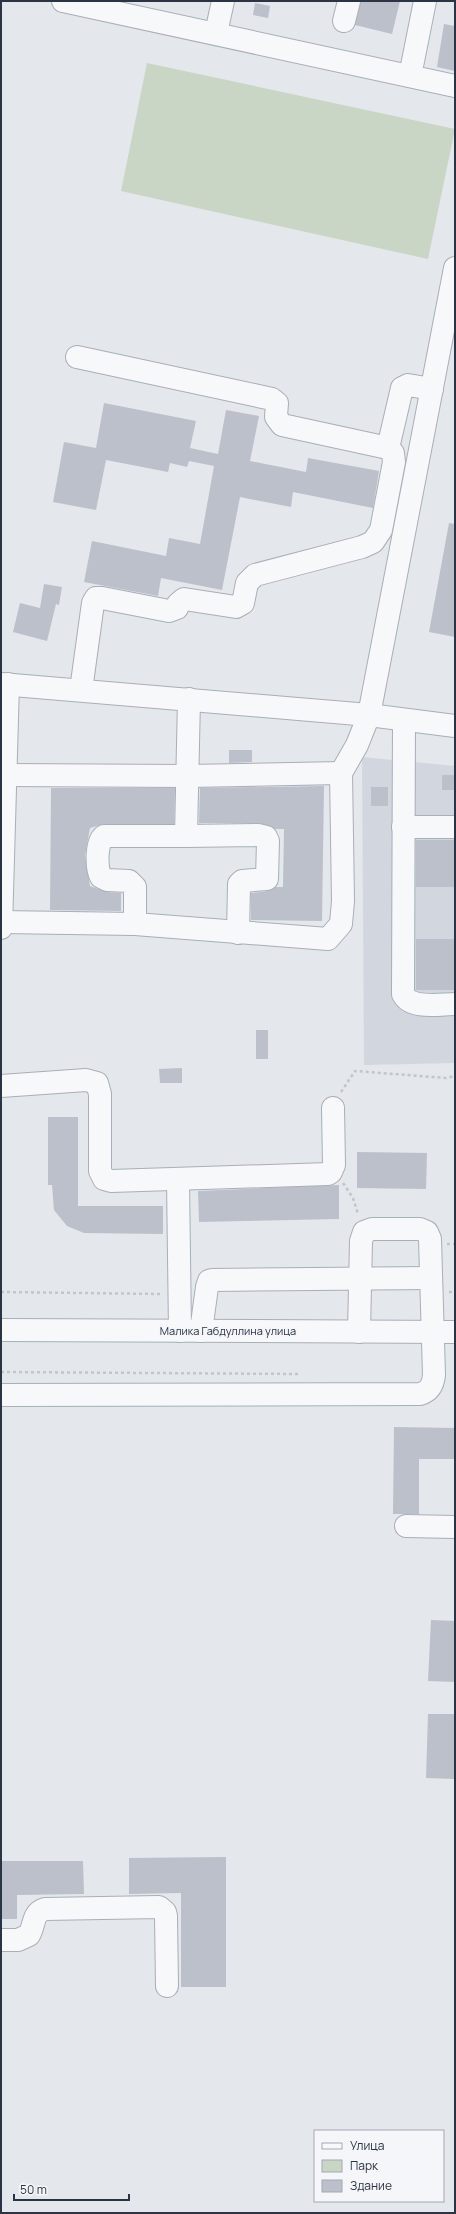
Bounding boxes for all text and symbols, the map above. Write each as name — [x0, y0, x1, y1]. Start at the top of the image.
street label: Малика Габдуллина улица — [160, 1323, 296, 1338]
legend — [314, 2130, 444, 2202]
text: Улица — [350, 2137, 384, 2154]
text: Парк — [350, 2157, 379, 2174]
scale bar — [14, 2176, 129, 2202]
text: Здание — [350, 2177, 392, 2194]
text: 50 m — [20, 2181, 47, 2198]

